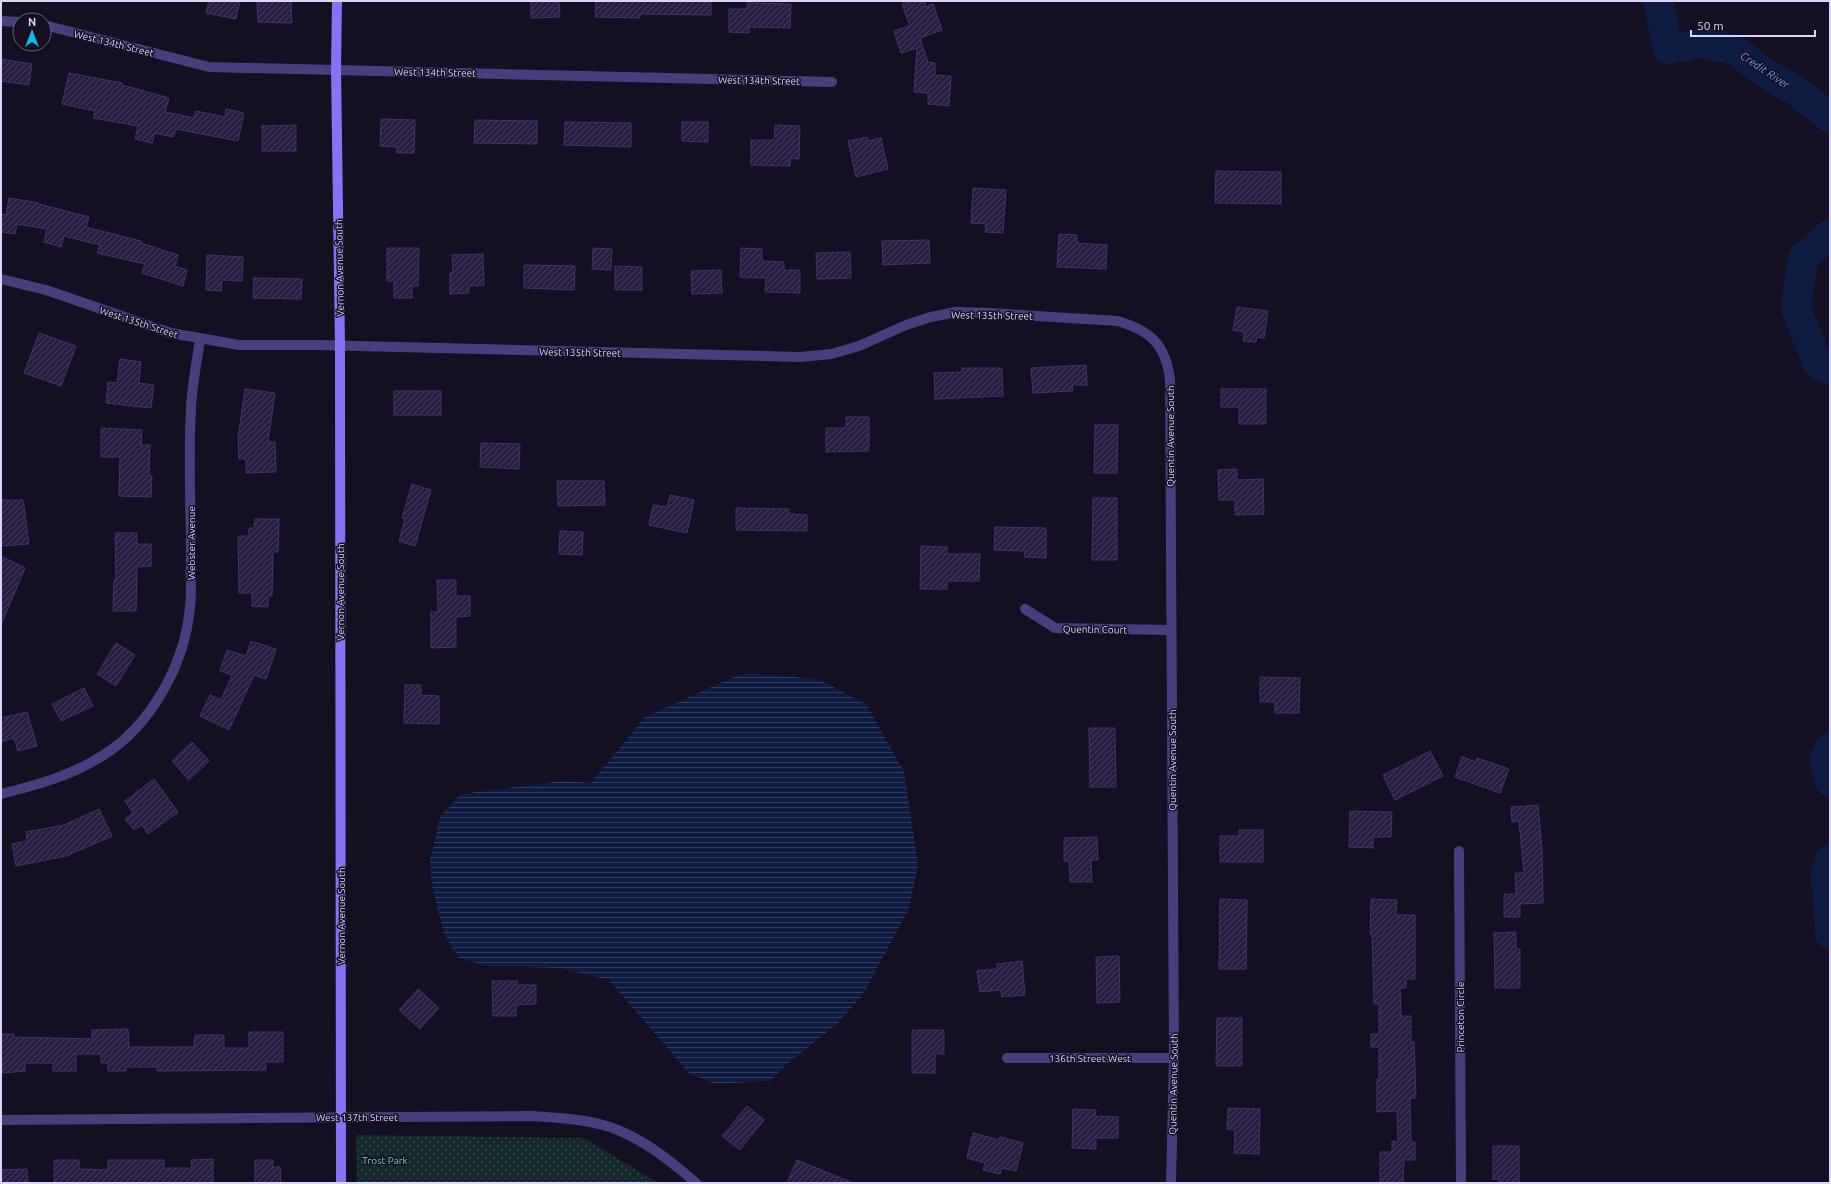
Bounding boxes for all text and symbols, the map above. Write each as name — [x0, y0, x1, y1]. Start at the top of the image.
north arrow — [12, 12, 52, 52]
scale bar — [1691, 12, 1815, 38]
text: N — [28, 16, 36, 28]
text: 50 m — [1697, 19, 1724, 32]
street label: West 134th Street — [73, 28, 155, 59]
water label: Credit River — [1738, 49, 1793, 91]
street label: West 134th Street — [394, 66, 476, 79]
street label: West 134th Street — [718, 74, 800, 87]
street label: Vernon Avenue South — [333, 219, 346, 317]
street label: West 135th Street — [98, 305, 180, 340]
street label: West 135th Street — [951, 309, 1033, 322]
street label: West 135th Street — [539, 346, 621, 359]
street label: Quentin Avenue South — [1165, 385, 1176, 487]
street label: Webster Avenue — [186, 506, 197, 580]
street label: Vernon Avenue South — [335, 543, 346, 641]
street label: Quentin Court — [1063, 623, 1127, 636]
street label: Quentin Avenue South — [1167, 709, 1178, 811]
street label: Vernon Avenue South — [336, 867, 347, 965]
street label: Princeton Circle — [1455, 982, 1466, 1052]
street label: Quentin Avenue South — [1167, 1033, 1180, 1135]
street label: 136th Street West — [1049, 1053, 1131, 1064]
street label: West 137th Street — [316, 1112, 398, 1123]
park label: Trost Park — [362, 1155, 408, 1166]

